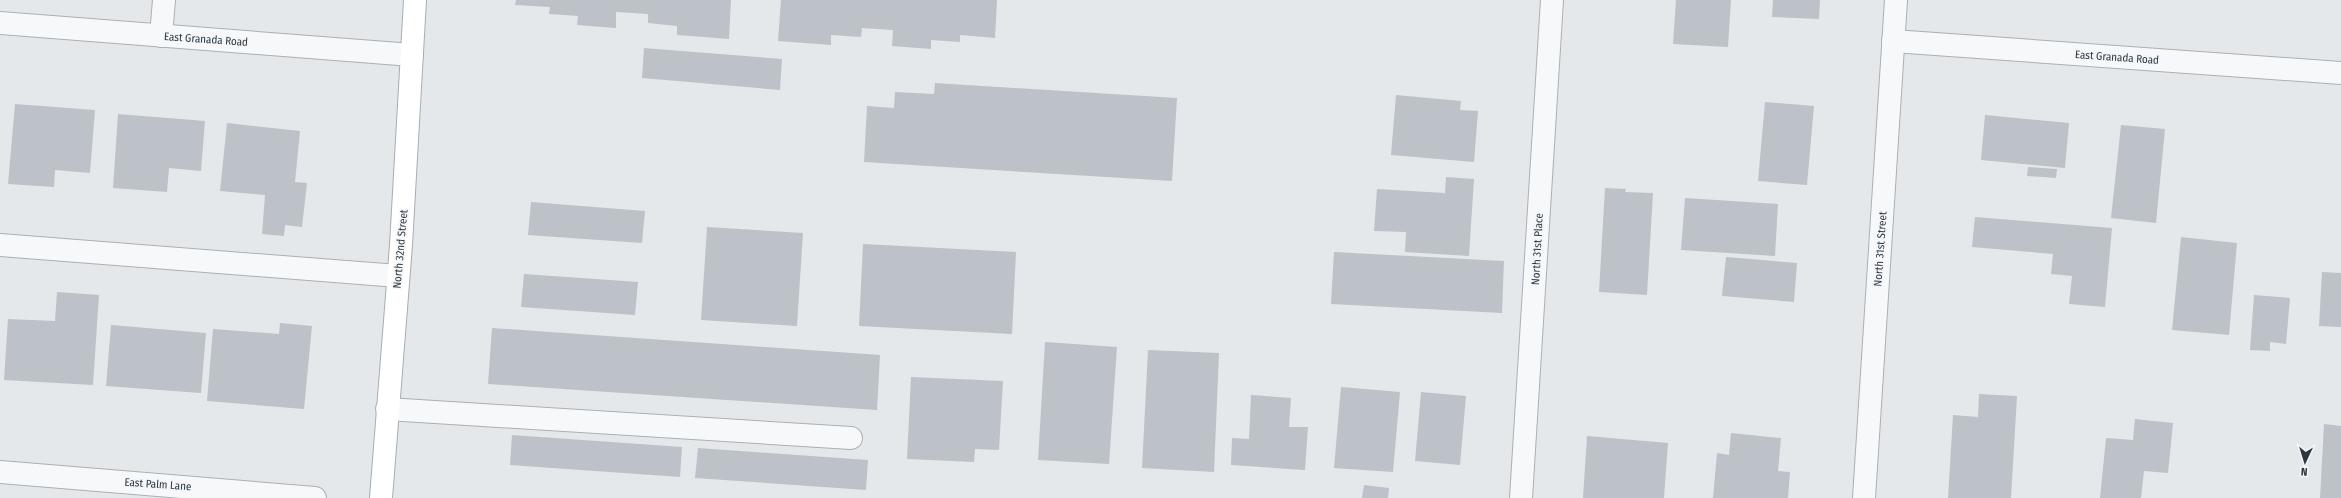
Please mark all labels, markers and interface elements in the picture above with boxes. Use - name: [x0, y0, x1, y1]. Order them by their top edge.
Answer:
- street label: East Granada Road: [163, 30, 248, 49]
- street label: East Granada Road: [2074, 48, 2159, 67]
- street label: North 32nd Street: [391, 209, 410, 289]
- street label: North 31st Street: [1871, 211, 1890, 287]
- street label: North 31st Place: [1529, 213, 1546, 285]
- north arrow: [2285, 442, 2325, 482]
- text: N: [2301, 465, 2308, 478]
- street label: East Palm Lane: [124, 476, 192, 493]

